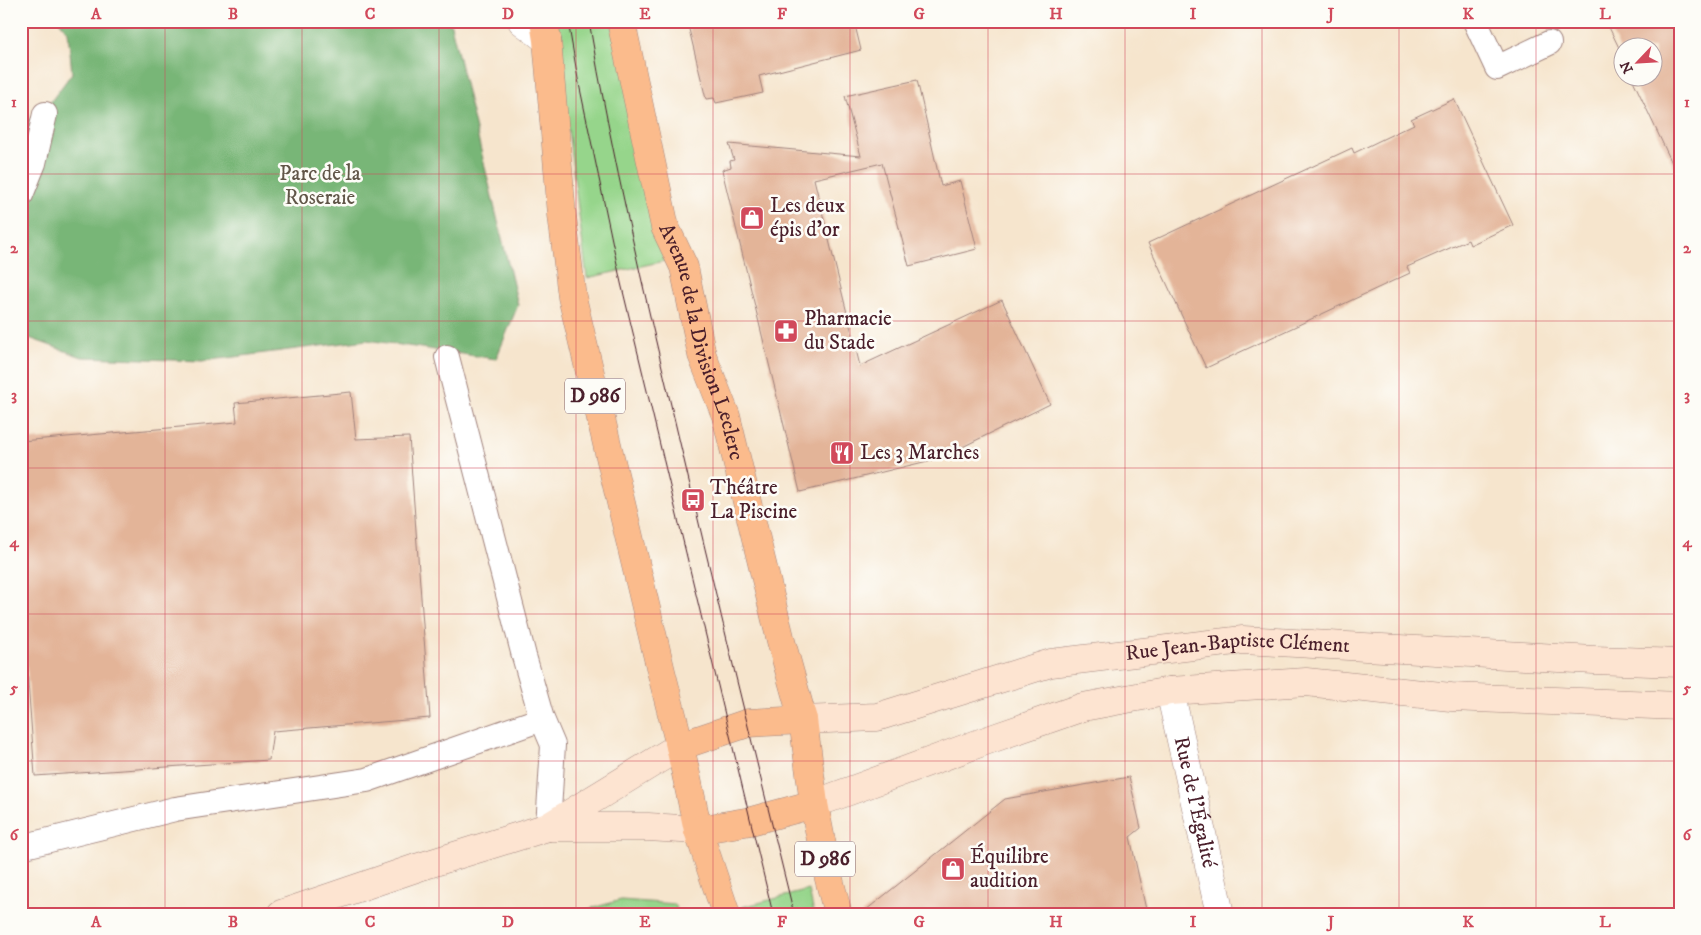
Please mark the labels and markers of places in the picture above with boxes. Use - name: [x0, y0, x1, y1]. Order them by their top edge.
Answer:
- place label: Les deux épis d’or: [770, 193, 845, 243]
- shop icon: Les deux épis d’or: [739, 205, 765, 231]
- place label: Pharmacie du Stade: [804, 306, 892, 356]
- pharmacy icon: Pharmacie du Stade: [773, 318, 799, 344]
- restaurant icon: Les 3 Marches: [829, 440, 855, 466]
- place label: Les 3 Marches: [860, 440, 979, 466]
- place label: Théâtre La Piscine: [710, 475, 798, 525]
- bus stop icon: Théâtre La Piscine: [680, 487, 706, 513]
- place label: Équilibre audition: [970, 843, 1049, 894]
- shop icon: Équilibre audition: [940, 856, 966, 882]

